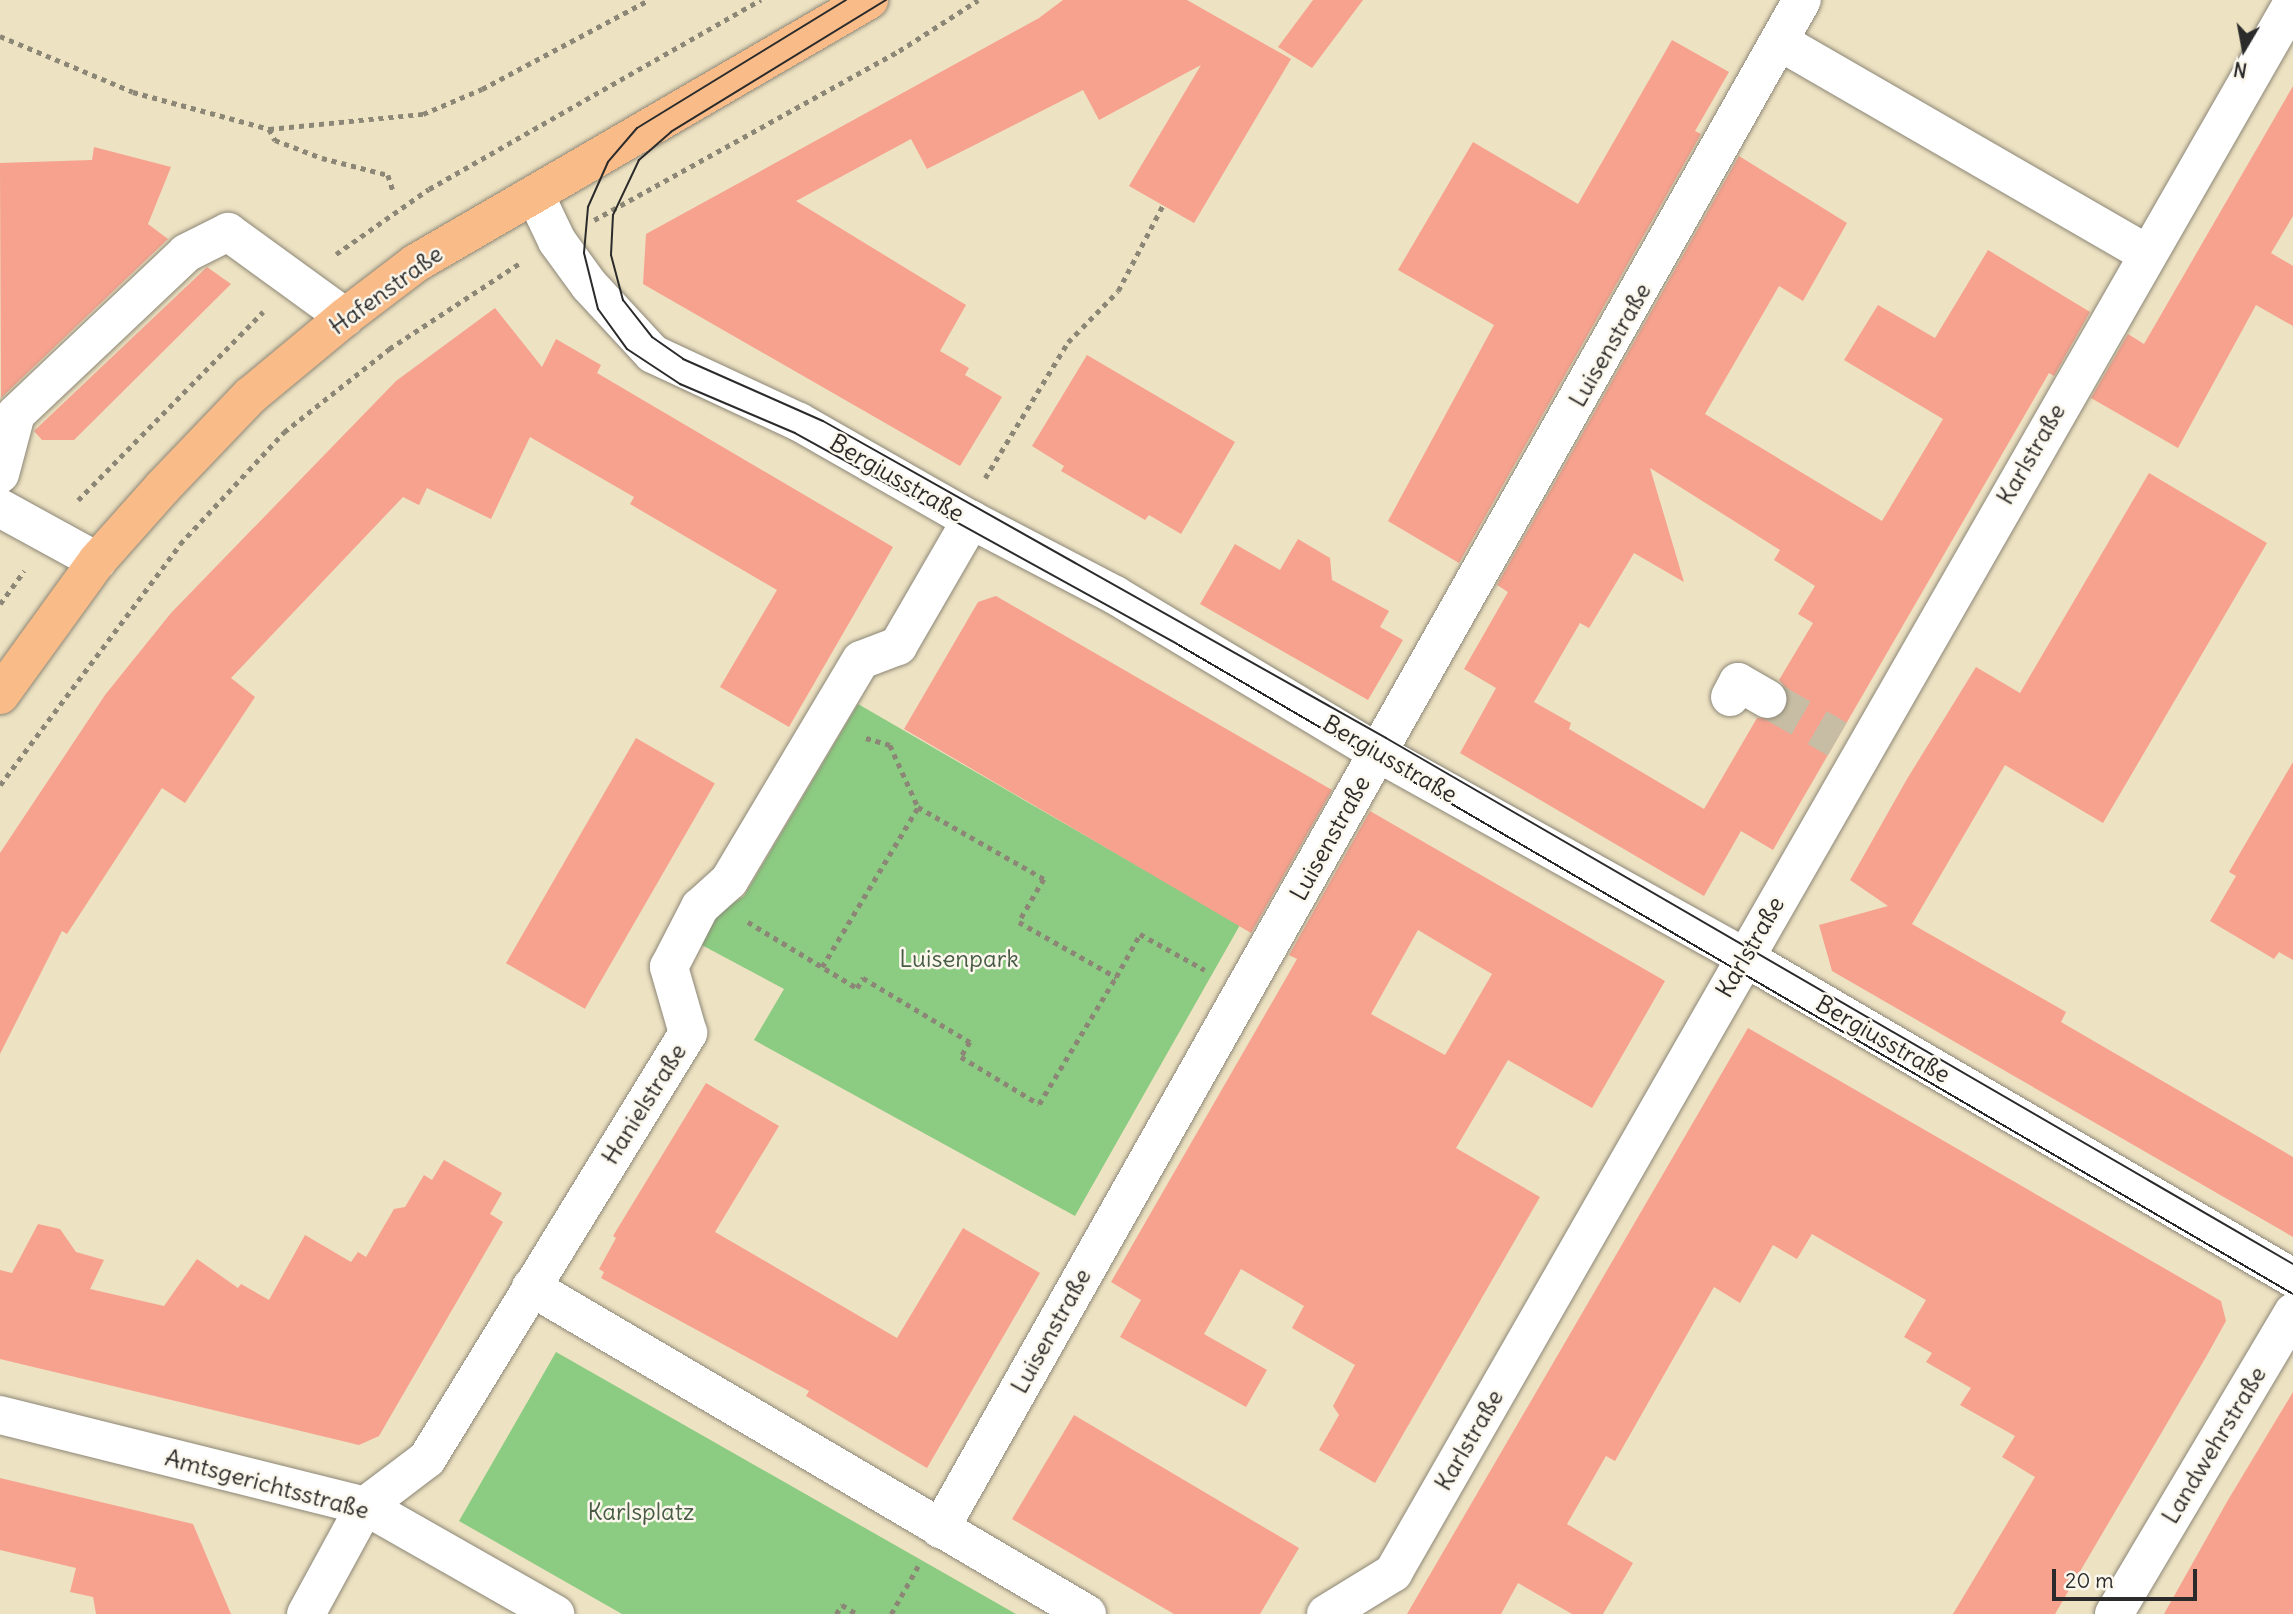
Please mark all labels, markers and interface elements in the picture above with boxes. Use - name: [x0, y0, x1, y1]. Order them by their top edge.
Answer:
- north arrow: [2209, 14, 2279, 84]
- text: N: [2232, 57, 2249, 83]
- street label: Hafenstraße: [324, 239, 448, 341]
- street label: Luisenstraße: [1563, 278, 1657, 412]
- street label: Karlstraße: [1991, 398, 2071, 510]
- street label: Bergiusstraße: [825, 428, 969, 528]
- street label: Bergiusstraße: [1318, 709, 1462, 809]
- street label: Luisenstraße: [1284, 771, 1376, 905]
- street label: Karlstraße: [1710, 891, 1790, 1003]
- park label: Luisenpark: [899, 945, 1019, 973]
- street label: Bergiusstraße: [1811, 989, 1955, 1089]
- street label: Hanielstraße: [596, 1038, 692, 1170]
- street label: Luisenstraße: [1005, 1264, 1097, 1398]
- street label: Landwehrstraße: [2156, 1361, 2272, 1529]
- street label: Karlstraße: [1429, 1384, 1509, 1496]
- street label: Amtsgerichtsstraße: [162, 1443, 372, 1525]
- park label: Karlsplatz: [588, 1498, 694, 1526]
- scale bar: [2055, 1554, 2200, 1598]
- text: 20 m: [2065, 1567, 2114, 1594]

